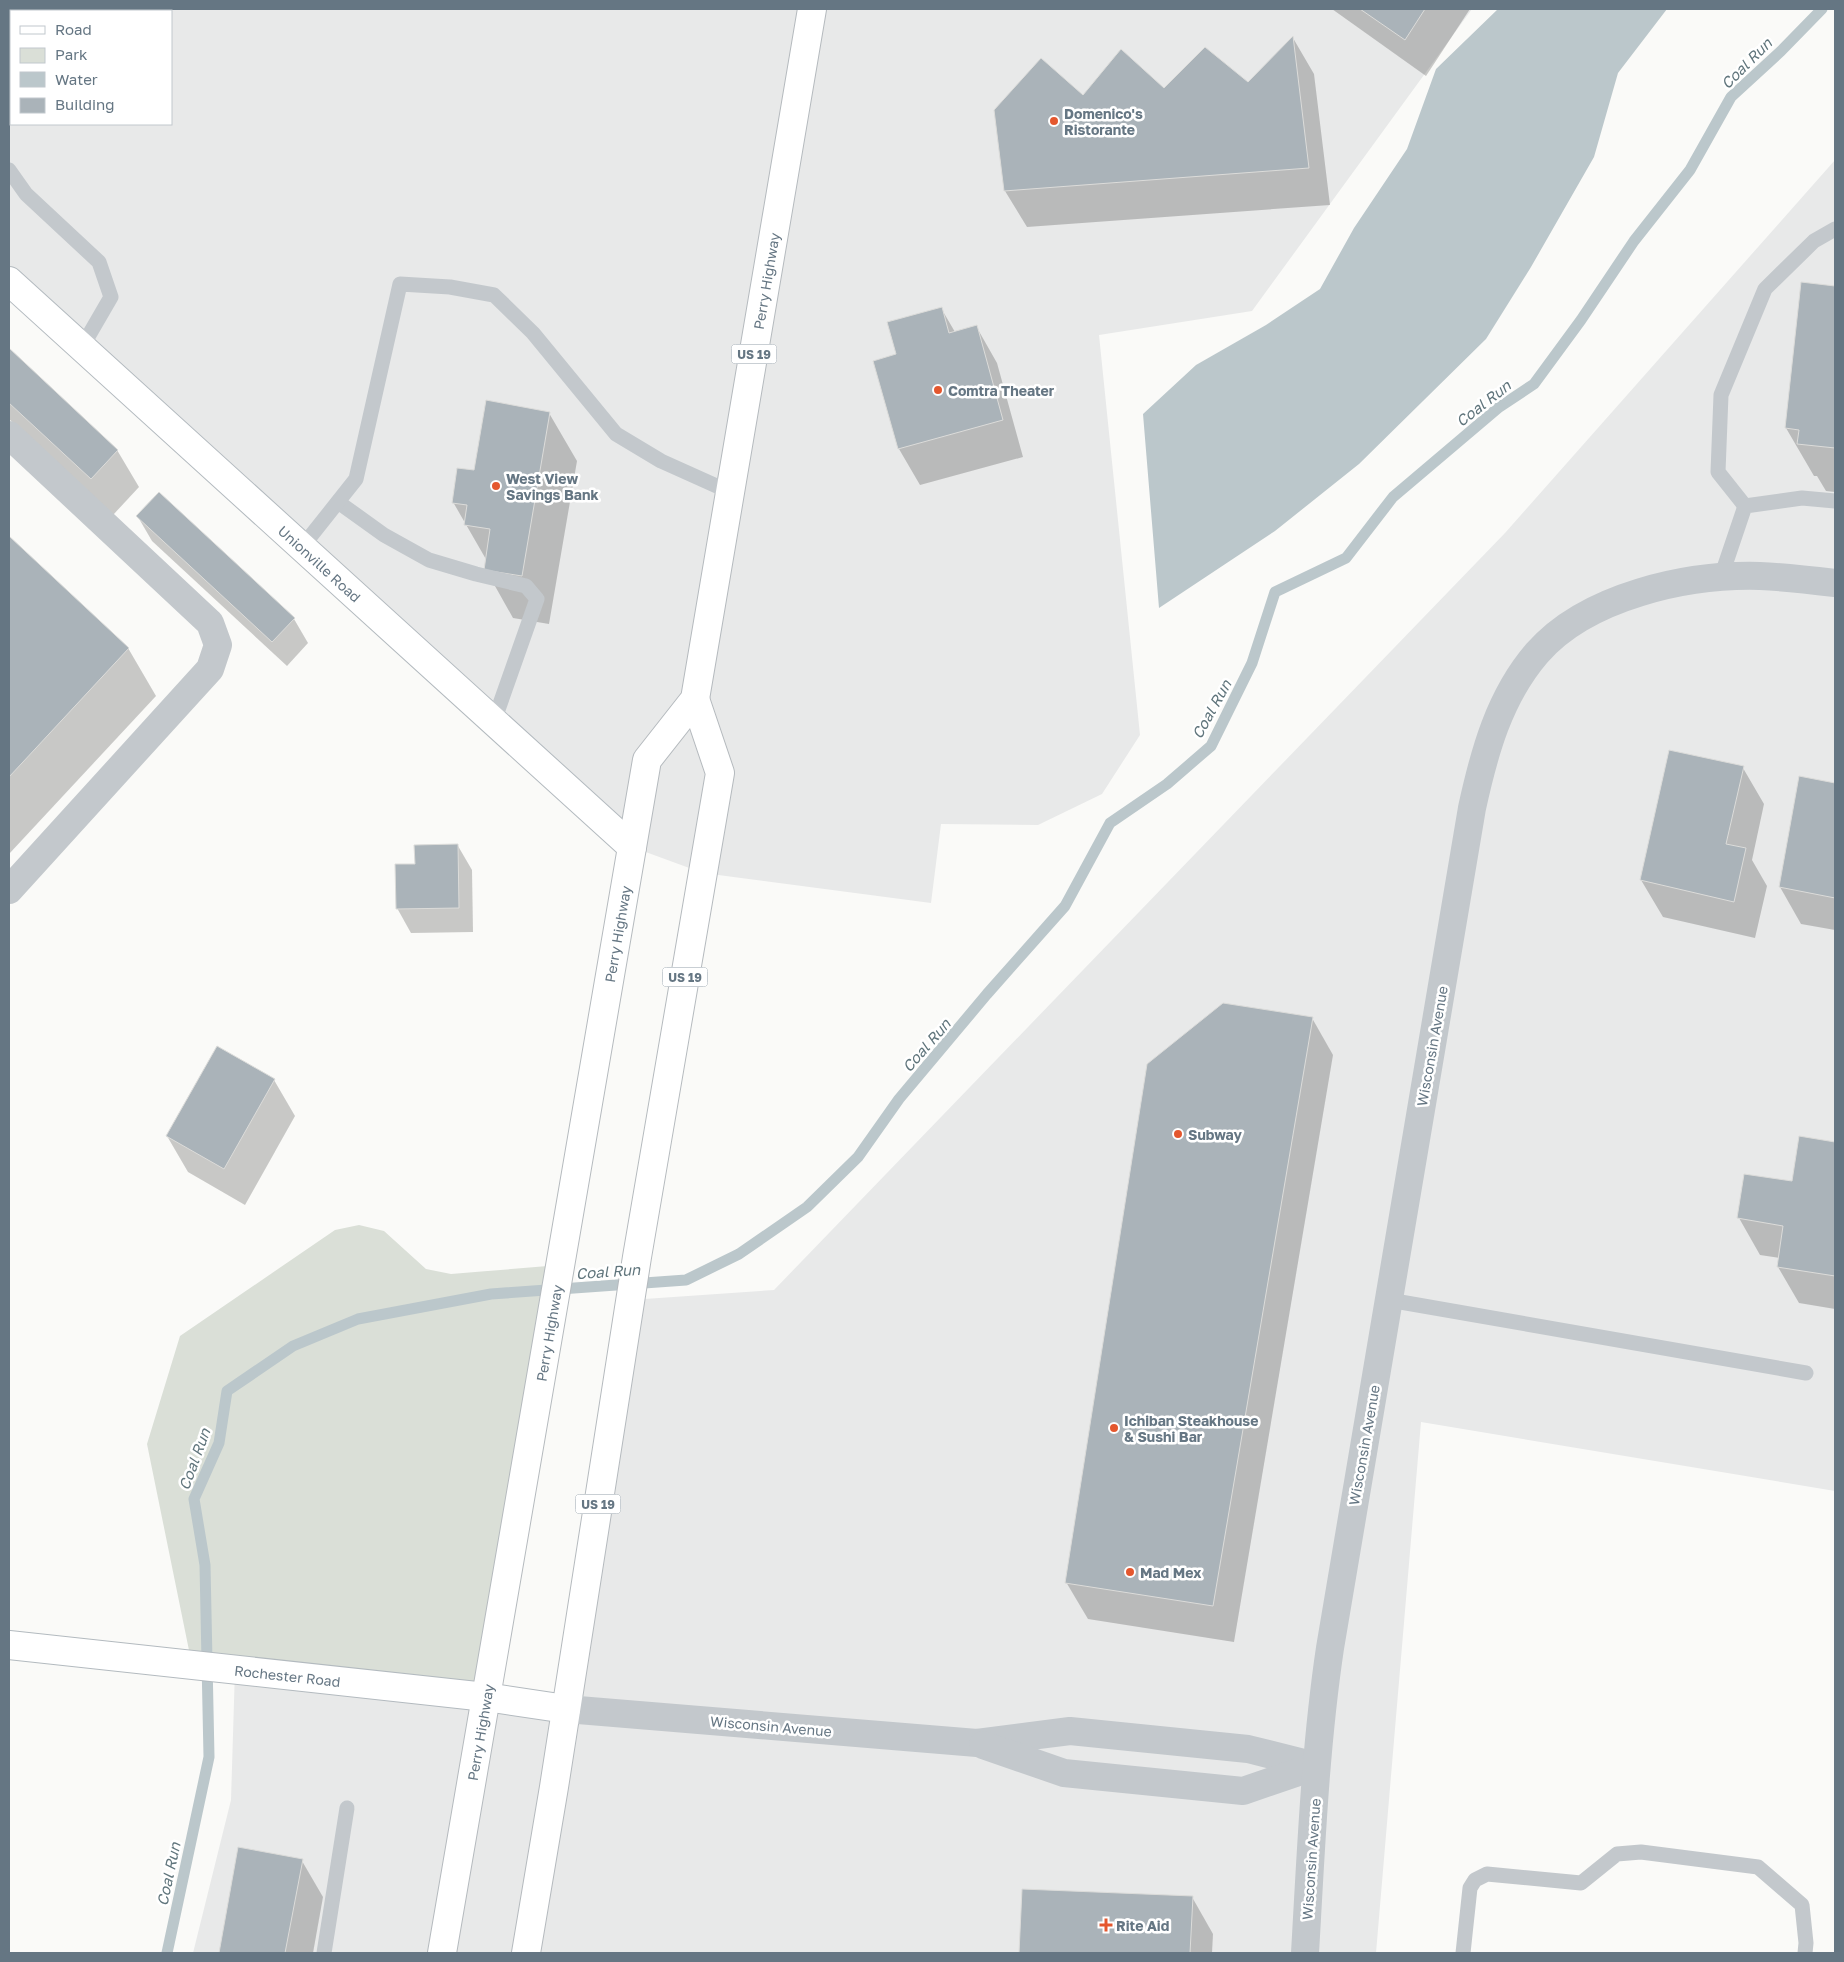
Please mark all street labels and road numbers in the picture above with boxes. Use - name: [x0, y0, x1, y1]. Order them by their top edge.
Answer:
- street label: Perry Highway: [749, 231, 782, 331]
- road number: US 19: [732, 344, 776, 364]
- street label: Unionville Road: [275, 522, 365, 605]
- street label: Perry Highway: [600, 884, 634, 984]
- road number: US 19: [662, 968, 708, 986]
- street label: Wisconsin Avenue: [1413, 984, 1451, 1108]
- street label: Perry Highway: [532, 1283, 565, 1383]
- street label: Wisconsin Avenue: [1345, 1383, 1383, 1507]
- road number: US 19: [576, 1495, 620, 1514]
- street label: Rochester Road: [233, 1661, 341, 1690]
- street label: Perry Highway: [463, 1682, 497, 1782]
- street label: Wisconsin Avenue: [710, 1712, 832, 1740]
- street label: Wisconsin Avenue: [1298, 1798, 1324, 1920]

